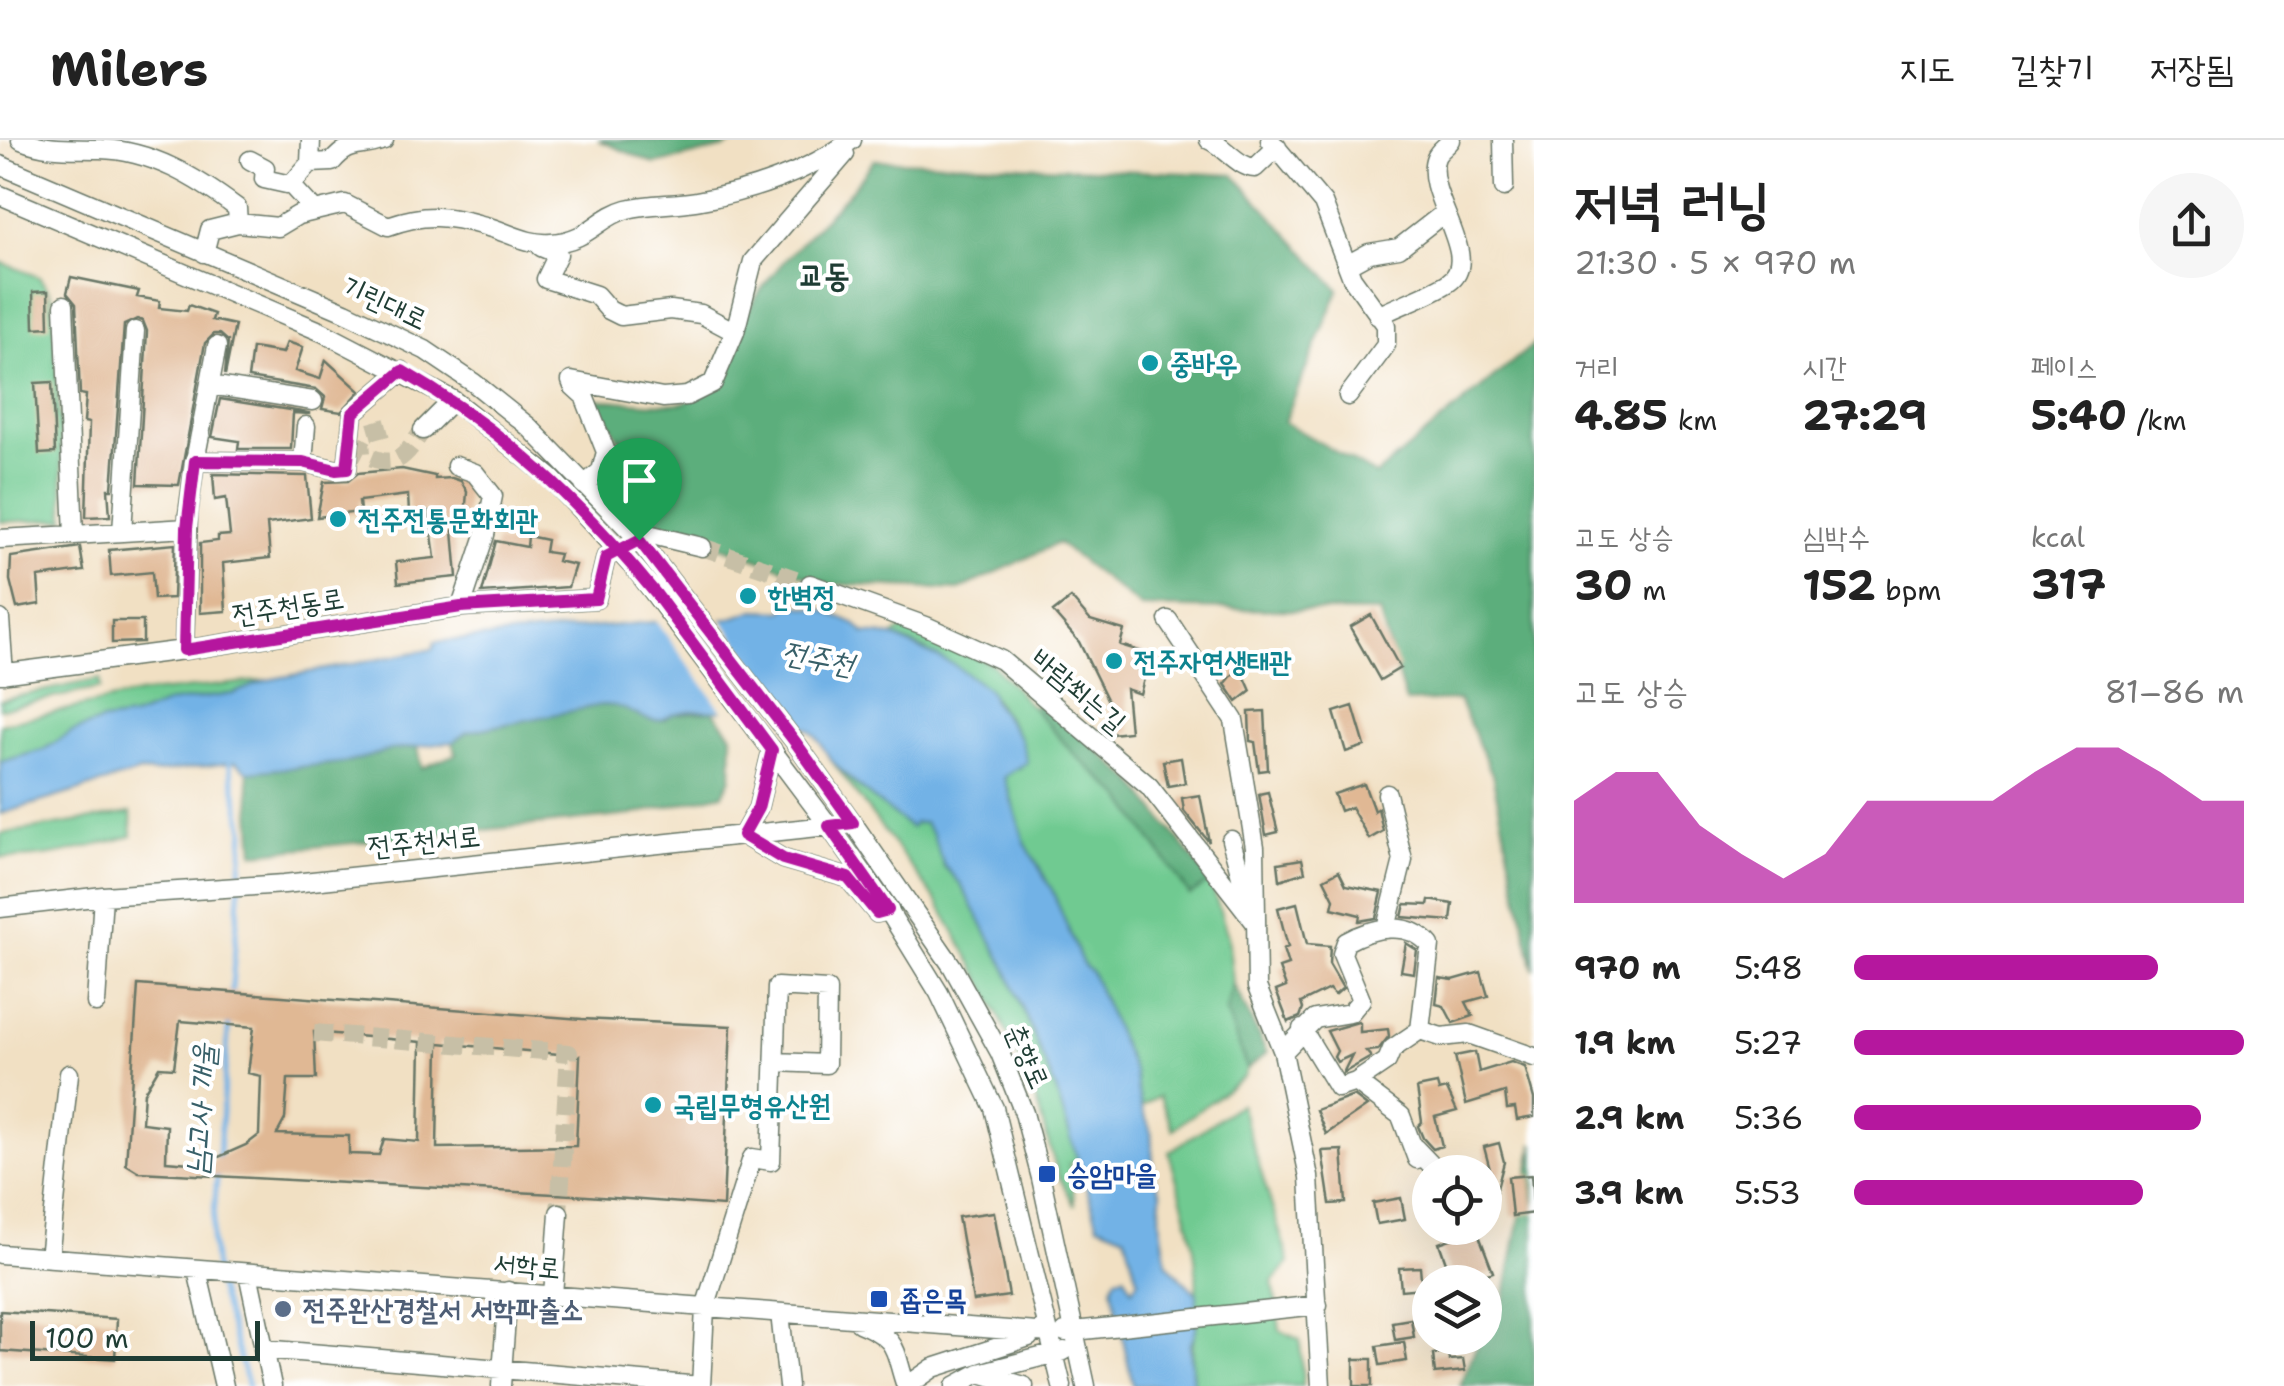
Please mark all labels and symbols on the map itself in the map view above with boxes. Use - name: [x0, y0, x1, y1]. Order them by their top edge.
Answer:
- district label: 교동: [798, 253, 850, 296]
- street label: 기린대로: [336, 266, 434, 338]
- place label: 중바우: [1170, 344, 1238, 382]
- marker: 중바우: [1139, 352, 1161, 374]
- pin: [597, 438, 682, 541]
- place label: 전주전통문화회관: [358, 500, 539, 538]
- marker: 전주전통문화회관: [327, 508, 349, 530]
- place label: 한벽정: [767, 577, 836, 615]
- street label: 전주천동로: [229, 578, 347, 634]
- marker: 한벽정: [737, 585, 759, 607]
- water label: 전주천: [779, 631, 860, 686]
- street label: 바람쐬는길: [1024, 639, 1134, 741]
- place label: 전주자연생태관: [1134, 642, 1292, 680]
- marker: 전주자연생태관: [1103, 650, 1125, 672]
- street label: 전주천서로: [366, 816, 482, 866]
- street label: 춘향로: [997, 1017, 1059, 1095]
- water label: 남고사 개울: [175, 1040, 225, 1176]
- place label: 국립무형유산원: [673, 1086, 831, 1124]
- marker: 국립무형유산원: [642, 1094, 664, 1116]
- place label: 승암마을: [1067, 1155, 1157, 1193]
- marker: 승암마을: [1036, 1163, 1058, 1185]
- street label: 서학로: [492, 1243, 562, 1287]
- place label: 좁은목: [899, 1280, 967, 1318]
- marker: 좁은목: [868, 1288, 890, 1310]
- place label: 전주완산경찰서 서학파출소: [303, 1290, 583, 1328]
- marker: 전주완산경찰서 서학파출소: [272, 1298, 294, 1320]
- scale bar: [30, 1316, 260, 1360]

